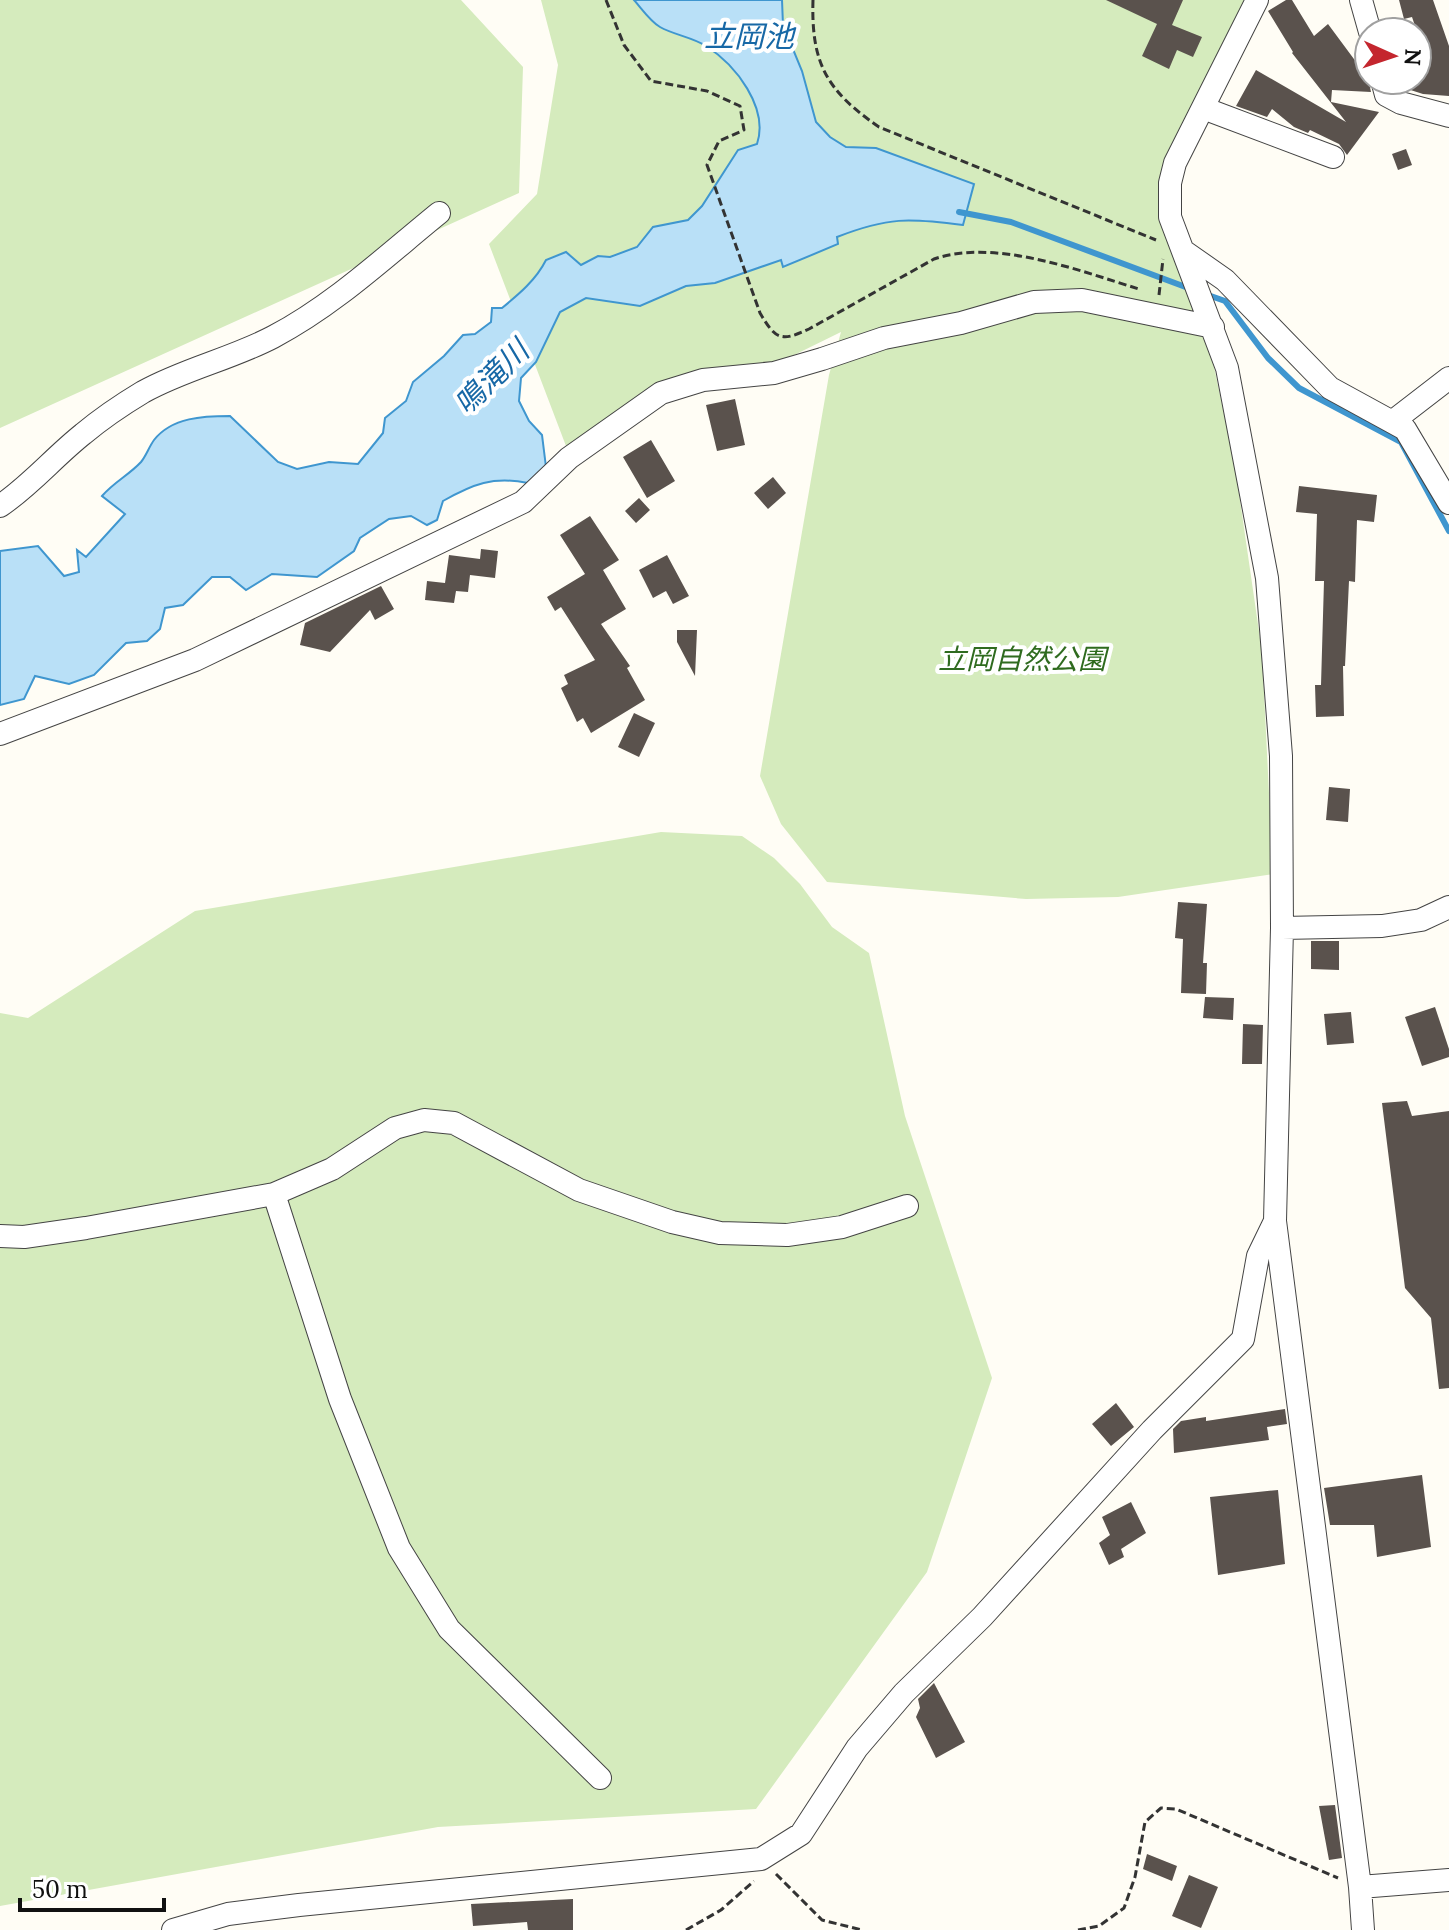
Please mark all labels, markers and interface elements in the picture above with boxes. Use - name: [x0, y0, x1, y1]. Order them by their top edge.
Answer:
- north arrow: [1353, 16, 1433, 96]
- water label: 立岡池: [704, 17, 797, 55]
- text: N: [1399, 48, 1427, 66]
- water label: 鳴滝川: [446, 330, 538, 422]
- park label: 立岡自然公園: [938, 641, 1110, 677]
- scale bar: [20, 1862, 164, 1912]
- text: 50 m: [32, 1874, 88, 1905]

